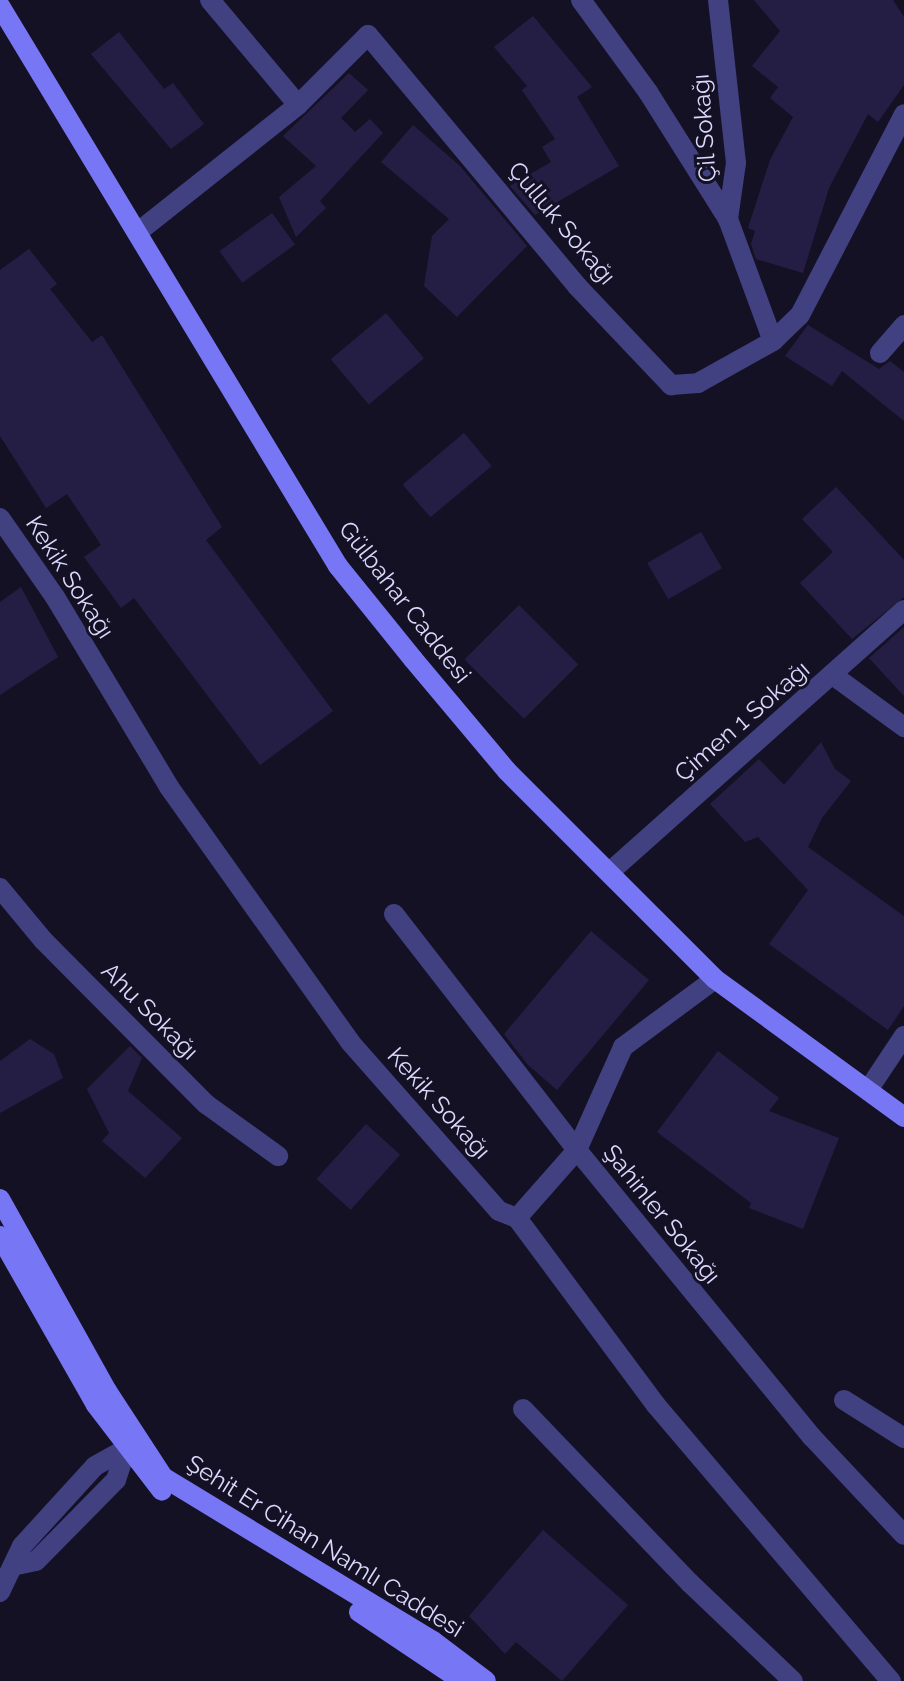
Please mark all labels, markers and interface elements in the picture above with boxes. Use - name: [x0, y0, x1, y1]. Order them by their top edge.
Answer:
- street label: Çil Sokağı: [686, 73, 722, 183]
- street label: Çulluk Sokağı: [502, 156, 622, 290]
- street label: Kekik Sokağı: [20, 510, 120, 644]
- street label: Gülbahar Caddesi: [333, 515, 477, 689]
- street label: Çimen 1 Sokağı: [669, 655, 815, 787]
- street label: Ahu Sokağı: [96, 957, 204, 1065]
- street label: Kekik Sokağı: [381, 1041, 497, 1165]
- street label: Şahinler Sokağı: [597, 1139, 727, 1289]
- street label: Şehit Er Cihan Namlı Caddesi: [181, 1449, 469, 1643]

